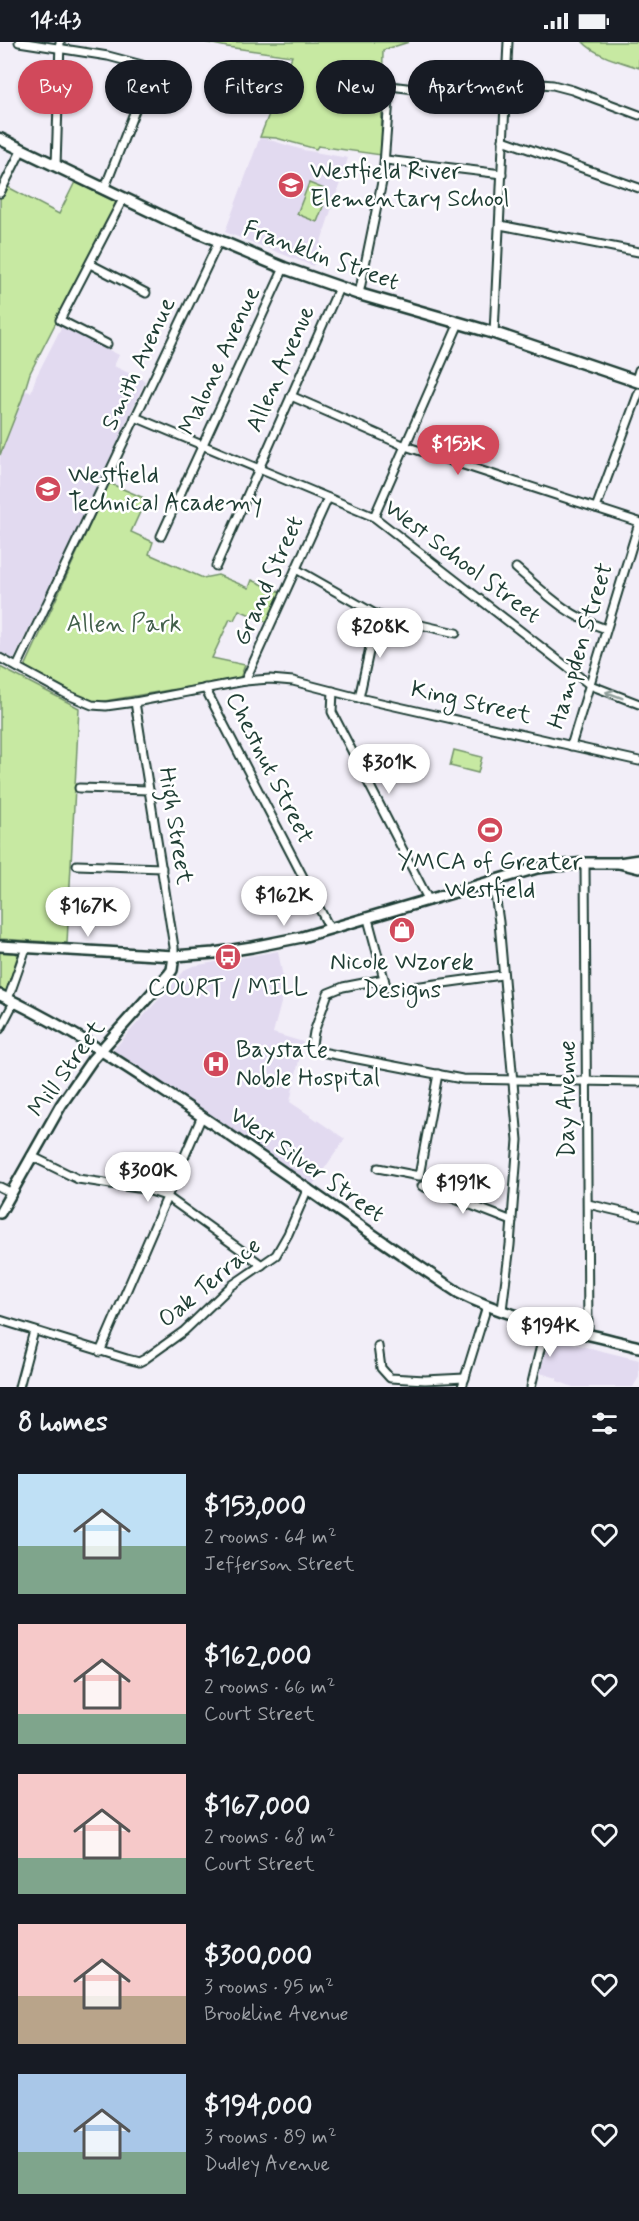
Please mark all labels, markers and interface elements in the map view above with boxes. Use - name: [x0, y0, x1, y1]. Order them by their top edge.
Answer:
- text: 14:43: [30, 7, 81, 35]
- chip: Buy: [18, 60, 93, 114]
- chip: Rent: [105, 60, 192, 114]
- chip: Filters: [204, 60, 304, 114]
- chip: New: [316, 60, 396, 114]
- chip: Apartment: [408, 60, 545, 114]
- place label: Westfield River Elementary School: [310, 156, 509, 215]
- school or university icon: Westfield River Elementary School: [276, 170, 306, 200]
- street label: Franklin Street: [239, 213, 403, 299]
- street label: Malone Avenue: [172, 281, 268, 440]
- street label: Smith Avenue: [95, 292, 183, 436]
- street label: Allen Avenue: [239, 301, 323, 437]
- pin: $153K: [416, 425, 500, 476]
- text: $153K: [431, 431, 485, 458]
- place label: Westfield Technical Academy: [68, 460, 262, 519]
- school or university icon: Westfield Technical Academy: [33, 474, 63, 504]
- street label: West School Street: [377, 493, 547, 631]
- street label: Grand Street: [227, 511, 311, 651]
- street label: Hampden Street: [541, 559, 621, 733]
- pin: $208K: [338, 608, 422, 659]
- park label: Allen Park: [67, 609, 182, 640]
- text: $208K: [351, 614, 409, 641]
- street label: King Street: [407, 674, 534, 734]
- street label: Chestnut Street: [217, 687, 321, 849]
- one-way arrow: [605, 689, 624, 700]
- pin: $301K: [347, 744, 431, 795]
- text: $301K: [362, 750, 416, 777]
- street label: High Street: [147, 765, 200, 887]
- sports icon: YMCA of Greater Westfield: [475, 815, 505, 845]
- place label: YMCA of Greater Westfield: [397, 847, 583, 906]
- pin: $162K: [242, 876, 326, 927]
- text: $162K: [255, 882, 313, 909]
- pin: $167K: [46, 887, 130, 938]
- text: $167K: [59, 893, 117, 920]
- shop icon: Nicole Wzorek Designs: [387, 915, 417, 945]
- bus stop icon: COURT / MILL: [213, 942, 243, 972]
- place label: Nicole Wzorek Designs: [330, 947, 474, 1008]
- place label: COURT / MILL: [148, 973, 308, 1004]
- street label: Mill Street: [21, 1014, 113, 1124]
- place label: Baystate Noble Hospital: [236, 1035, 380, 1094]
- street label: Day Avenue: [552, 1040, 583, 1158]
- hospital icon: Baystate Noble Hospital: [201, 1049, 231, 1079]
- street label: West Silver Street: [223, 1100, 391, 1230]
- pin: $300K: [106, 1152, 190, 1203]
- text: $300K: [119, 1158, 177, 1185]
- pin: $191K: [421, 1164, 505, 1215]
- text: $191K: [436, 1170, 490, 1197]
- street label: Oak Terrace: [152, 1231, 268, 1335]
- pin: $194K: [508, 1307, 592, 1358]
- text: $194K: [521, 1313, 579, 1340]
- text: 8 homes: [18, 1406, 108, 1440]
- icon: filters: [588, 1407, 621, 1440]
- text: $153,000: [204, 1490, 306, 1524]
- icon: home: [66, 1498, 138, 1570]
- icon: heart: [588, 1518, 621, 1551]
- text: 2 rooms · 64 m²: [204, 1524, 337, 1551]
- text: Jefferson Street: [204, 1551, 354, 1578]
- text: $162,000: [204, 1640, 311, 1674]
- icon: home: [66, 1648, 138, 1720]
- icon: heart: [588, 1668, 621, 1701]
- text: 2 rooms · 66 m²: [204, 1674, 335, 1701]
- text: Court Street: [204, 1701, 315, 1728]
- text: $167,000: [204, 1790, 310, 1824]
- icon: home: [66, 1798, 138, 1870]
- icon: heart: [588, 1818, 621, 1851]
- text: 2 rooms · 68 m²: [204, 1824, 335, 1851]
- text: Court Street: [204, 1851, 315, 1878]
- text: $300,000: [204, 1940, 312, 1974]
- icon: home: [66, 1948, 138, 2020]
- icon: heart: [588, 1968, 621, 2001]
- text: 3 rooms · 95 m²: [204, 1974, 334, 2001]
- text: Brookline Avenue: [204, 2001, 348, 2028]
- text: $194,000: [204, 2090, 312, 2124]
- icon: home: [66, 2098, 138, 2170]
- icon: heart: [588, 2118, 621, 2151]
- text: 3 rooms · 89 m²: [204, 2124, 337, 2151]
- text: Dudley Avenue: [204, 2151, 330, 2178]

